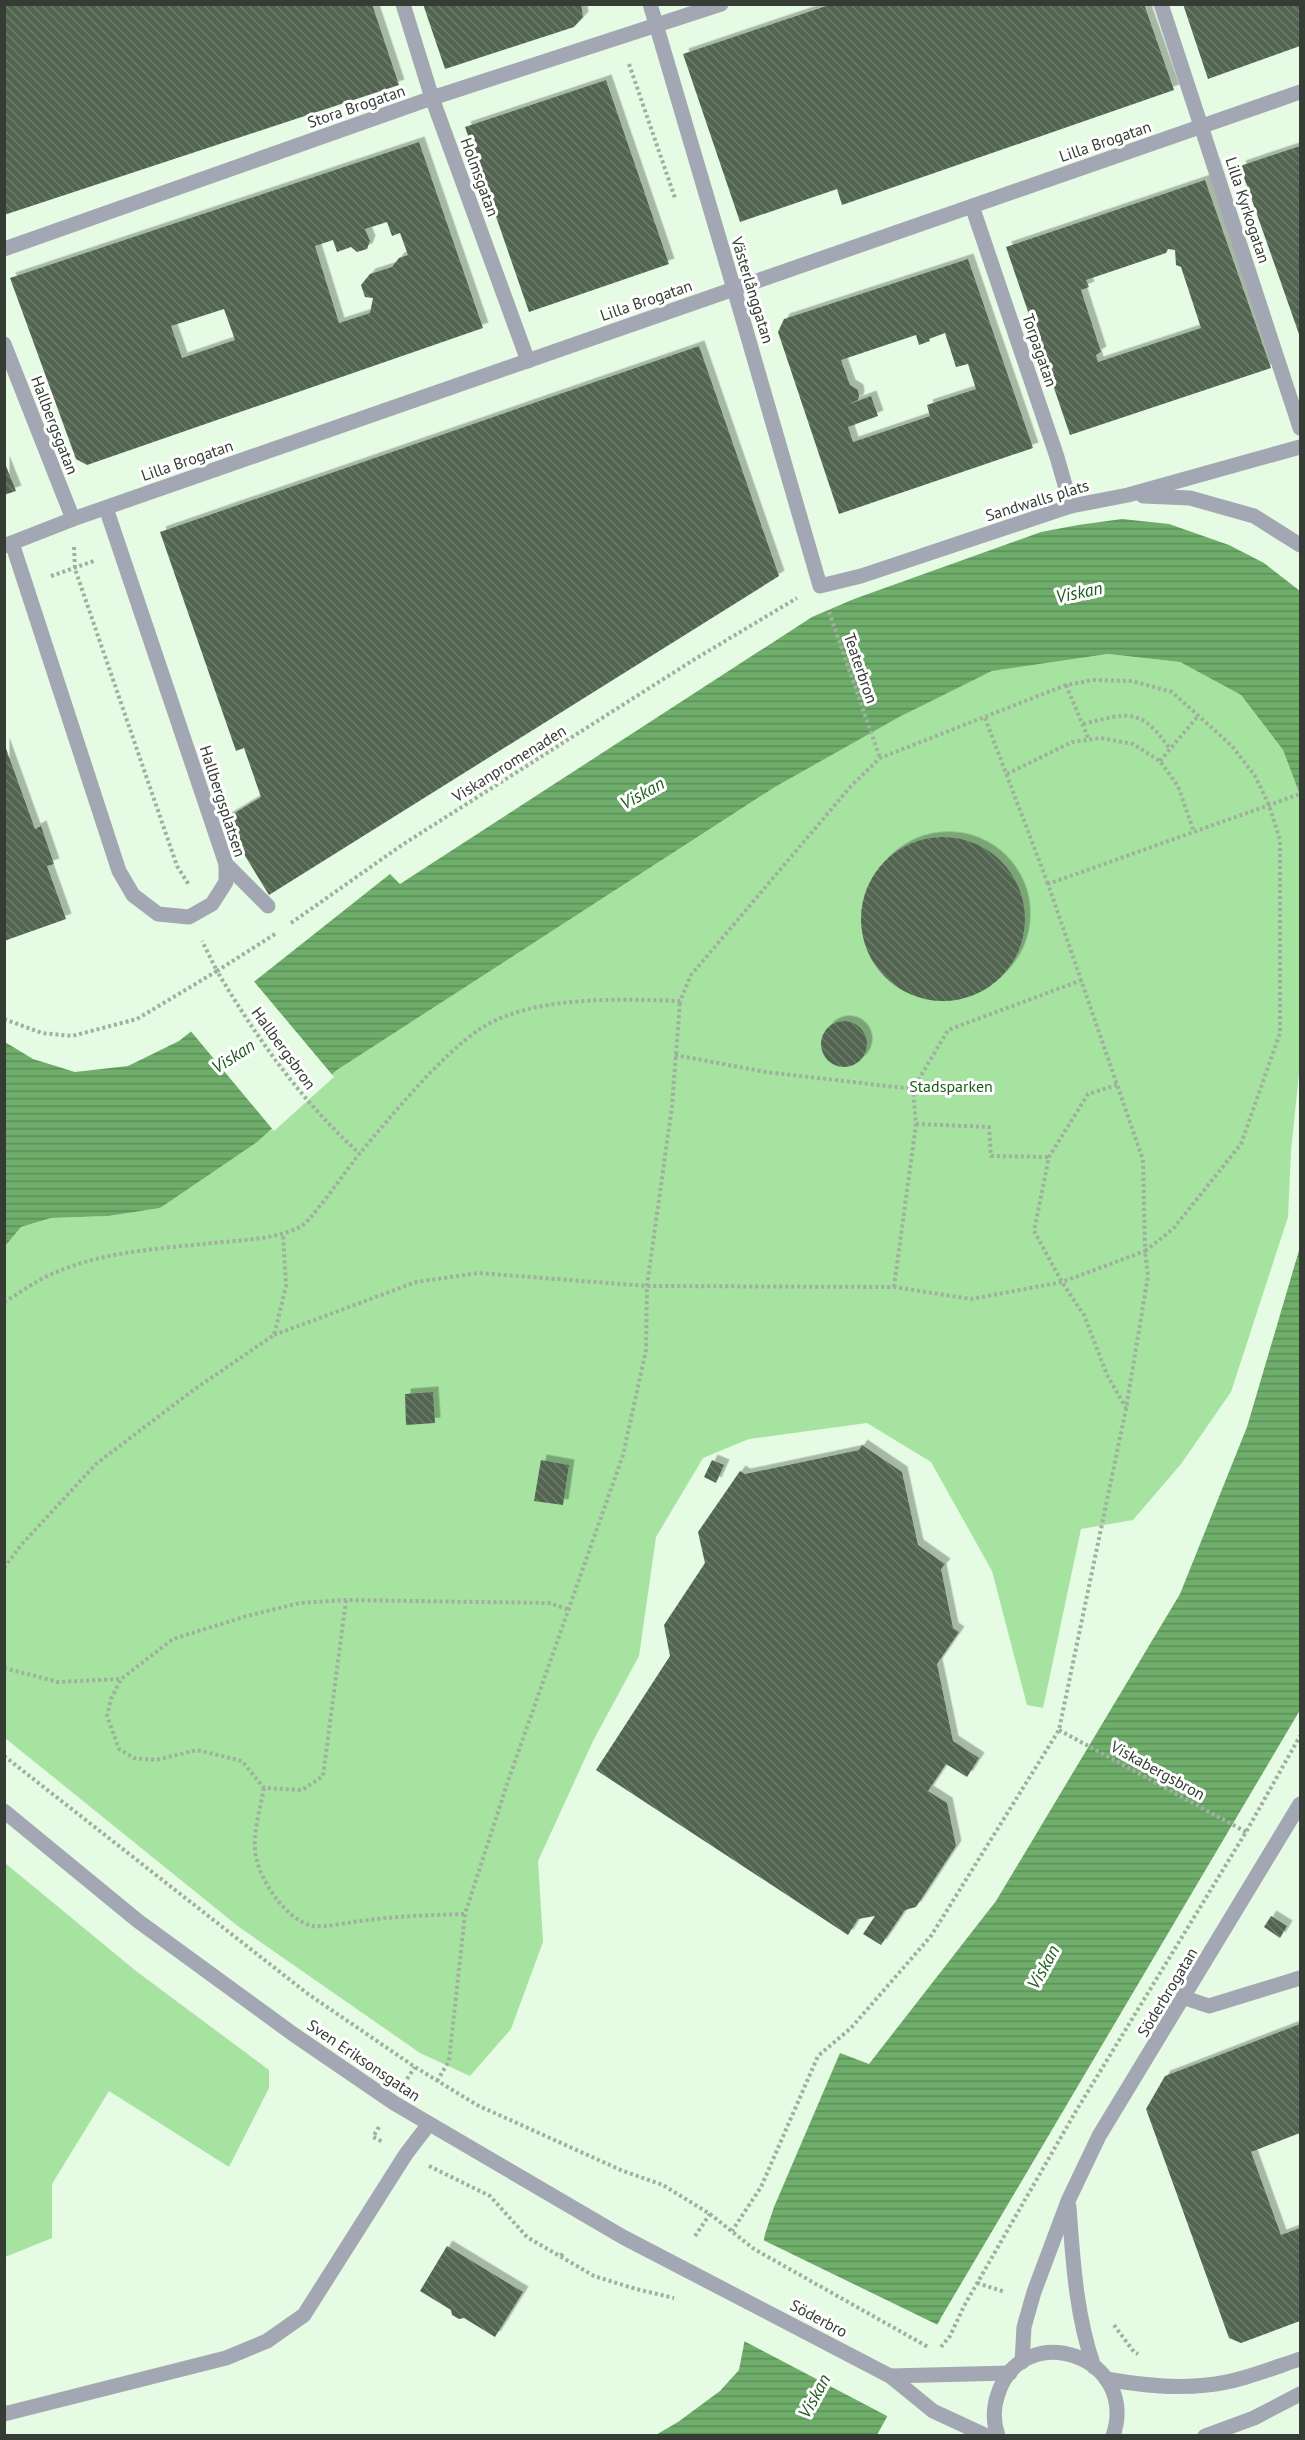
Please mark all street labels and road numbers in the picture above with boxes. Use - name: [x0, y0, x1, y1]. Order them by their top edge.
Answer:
- street label: Stora Brogatan: [305, 80, 407, 132]
- street label: Lilla Brogatan: [1056, 116, 1154, 166]
- street label: Holmsgatan: [457, 135, 503, 219]
- street label: Lilla Kyrkogatan: [1221, 154, 1275, 266]
- street label: Västerlånggatan: [727, 233, 779, 346]
- street label: Lilla Brogatan: [597, 275, 695, 325]
- street label: Torpagatan: [1018, 311, 1062, 389]
- street label: Hallbergsgatan: [27, 373, 83, 477]
- street label: Lilla Brogatan: [138, 435, 236, 485]
- street label: Sandwalls plats: [983, 475, 1091, 525]
- street label: Teaterbron: [840, 630, 882, 706]
- street label: Viskanpromenaden: [448, 720, 570, 807]
- street label: Hallbergsplatsen: [196, 743, 250, 859]
- street label: Hallbergsbron: [247, 1003, 321, 1093]
- street label: Viskabergsbron: [1107, 1735, 1209, 1804]
- street label: Söderbrogatan: [1133, 1944, 1201, 2040]
- street label: Sven Eriksonsgatan: [303, 2015, 425, 2105]
- street label: Söderbro: [787, 2295, 851, 2341]

